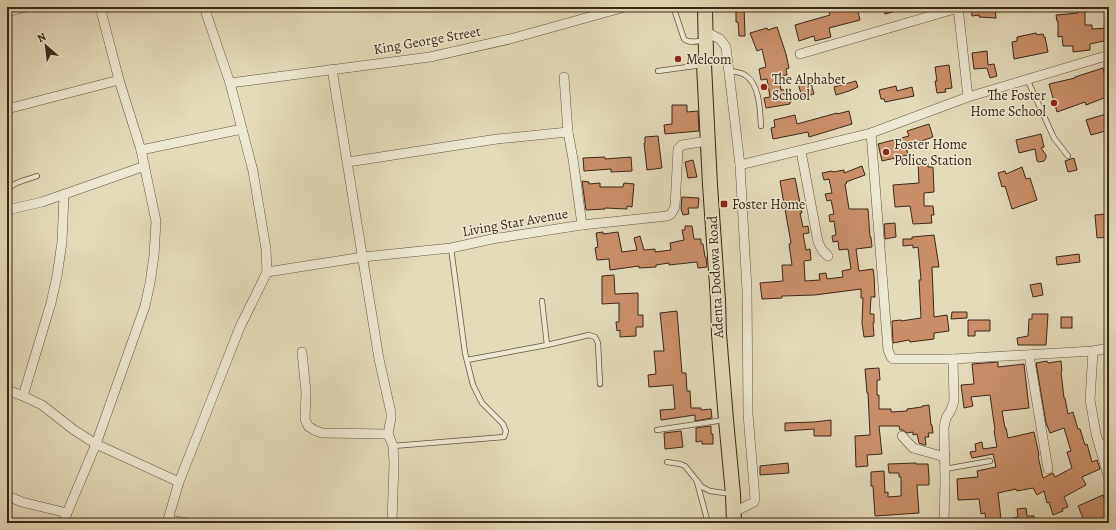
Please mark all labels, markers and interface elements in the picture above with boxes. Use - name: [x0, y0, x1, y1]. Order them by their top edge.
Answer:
- street label: King George Street: [372, 22, 482, 59]
- north arrow: [26, 26, 66, 66]
- text: N: [34, 29, 49, 46]
- place label: Melcom: [686, 50, 732, 69]
- marker: Melcom: [673, 54, 683, 64]
- place label: The Alphabet School: [772, 70, 846, 105]
- marker: The Alphabet School: [759, 82, 769, 92]
- place label: The Foster Home School: [970, 86, 1047, 121]
- marker: The Foster Home School: [1049, 98, 1059, 108]
- place label: Foster Home Police Station: [894, 135, 972, 170]
- marker: Foster Home Police Station: [881, 147, 891, 157]
- place label: Foster Home: [732, 195, 805, 214]
- marker: Foster Home: [719, 199, 729, 209]
- street label: Living Star Avenue: [461, 204, 569, 241]
- street label: Adenta Dodowa Road: [703, 215, 728, 340]

